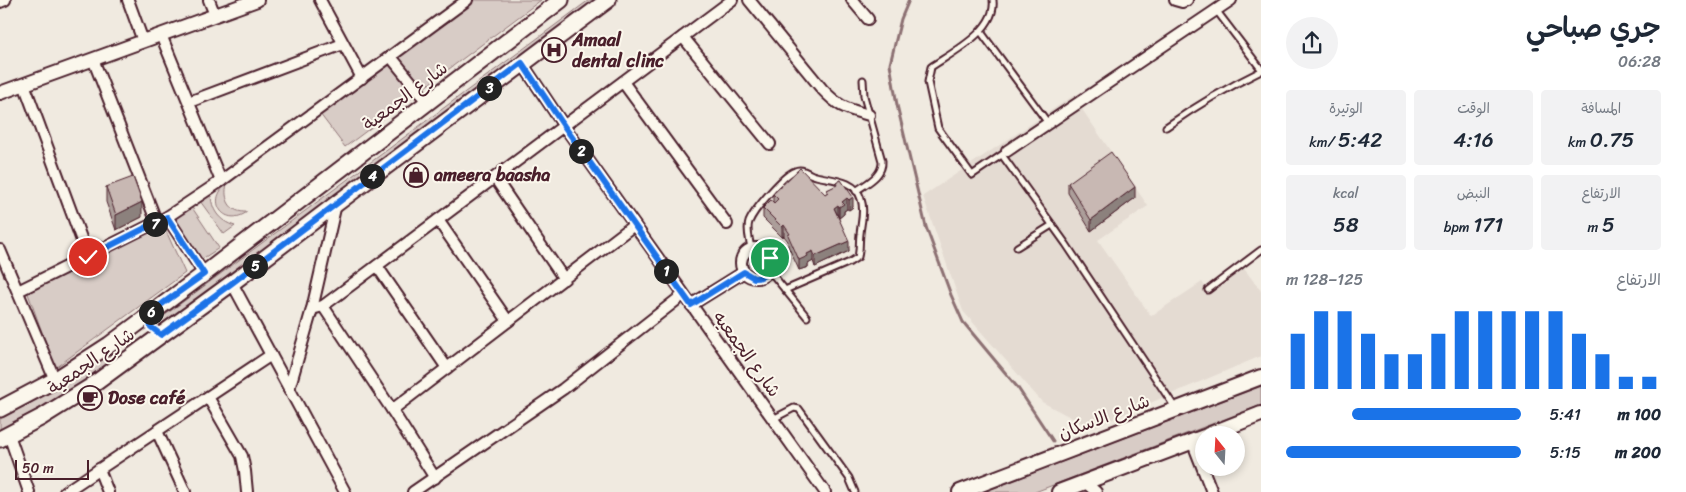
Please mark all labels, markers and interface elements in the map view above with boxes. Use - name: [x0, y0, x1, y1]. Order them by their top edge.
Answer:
- text: جري صباحي: [1526, 3, 1661, 52]
- button: share: [1286, 17, 1338, 69]
- place label: Amaal dental clinc: [571, 24, 664, 77]
- hospital icon: Amaal dental clinc: [541, 37, 567, 63]
- text: 06:28: [1618, 47, 1661, 76]
- street label: شارع الجمعية: [355, 53, 455, 139]
- pin: 3: [476, 76, 502, 100]
- text: 3: [486, 76, 493, 101]
- text: الوتيرة: [1329, 96, 1363, 121]
- text: الوقت: [1457, 96, 1490, 121]
- text: المسافة: [1581, 96, 1621, 121]
- text: 5:42: [1338, 121, 1382, 159]
- text: 4:16: [1453, 121, 1494, 159]
- text: 0.75: [1590, 121, 1634, 159]
- text: /km: [1309, 130, 1338, 155]
- text: km: [1568, 130, 1590, 155]
- pin: 2: [568, 138, 594, 164]
- text: 2: [577, 139, 586, 164]
- place label: ameera baasha: [433, 159, 550, 191]
- shop icon: ameera baasha: [403, 162, 429, 188]
- pin: 4: [360, 164, 384, 188]
- text: 4: [368, 164, 377, 189]
- text: kcal: [1333, 181, 1359, 206]
- text: النبض: [1457, 181, 1490, 206]
- text: الارتفاع: [1582, 181, 1621, 206]
- text: 58: [1333, 206, 1359, 244]
- text: 171: [1473, 206, 1503, 244]
- text: 5: [1602, 206, 1615, 244]
- pin: 7: [142, 212, 168, 236]
- text: 7: [152, 212, 160, 237]
- text: bpm: [1444, 215, 1473, 240]
- text: m: [1588, 215, 1602, 240]
- pin: [67, 236, 109, 278]
- pin: [749, 237, 791, 279]
- icon: check: [74, 243, 102, 271]
- icon: arrive: [756, 244, 784, 272]
- pin: 5: [242, 254, 268, 278]
- text: 5: [251, 254, 260, 279]
- pin: 1: [654, 258, 678, 284]
- text: 1: [663, 259, 670, 284]
- text: 125–128 m: [1286, 265, 1363, 294]
- text: الارتفاع: [1616, 265, 1661, 294]
- pin: 6: [138, 300, 164, 324]
- text: 6: [148, 300, 155, 325]
- street label: شارع الجمعيه: [704, 304, 790, 404]
- street label: شارع الجمعية: [40, 319, 142, 403]
- place label: Dose café: [108, 382, 186, 414]
- cafe icon: Dose café: [77, 385, 103, 411]
- street label: شارع الاسكان: [1053, 385, 1155, 449]
- text: 5:41: [1550, 400, 1581, 429]
- text: 100 m: [1617, 400, 1661, 429]
- north arrow: [1195, 426, 1245, 476]
- map controls: [1195, 426, 1245, 476]
- text: 5:15: [1550, 438, 1581, 467]
- text: 200 m: [1615, 438, 1661, 467]
- text: 50 m: [22, 456, 54, 481]
- scale bar: [15, 457, 89, 480]

